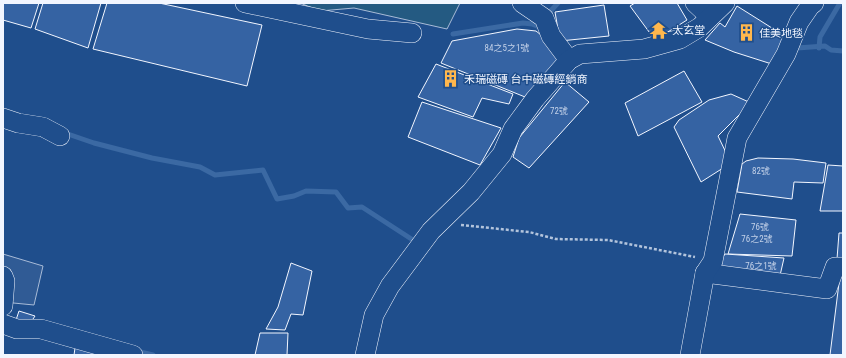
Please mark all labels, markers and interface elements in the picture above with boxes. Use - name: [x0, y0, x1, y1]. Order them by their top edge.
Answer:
- temple icon: 太玄堂: [649, 20, 669, 40]
- building icon: 佳美地毯: [736, 23, 756, 43]
- place label: 太玄堂: [672, 24, 705, 37]
- place label: 佳美地毯: [759, 27, 803, 40]
- house number: 84之5之1號: [485, 43, 529, 53]
- building icon: 禾瑞磁磚 台中磁磚經銷商: [441, 69, 461, 89]
- place label: 禾瑞磁磚 台中磁磚經銷商: [464, 73, 588, 86]
- house number: 72號: [550, 106, 568, 116]
- house number: 82號: [752, 166, 770, 176]
- house number: 76號: [751, 222, 769, 232]
- house number: 76之2號: [741, 234, 773, 244]
- house number: 76之1號: [745, 261, 777, 271]

